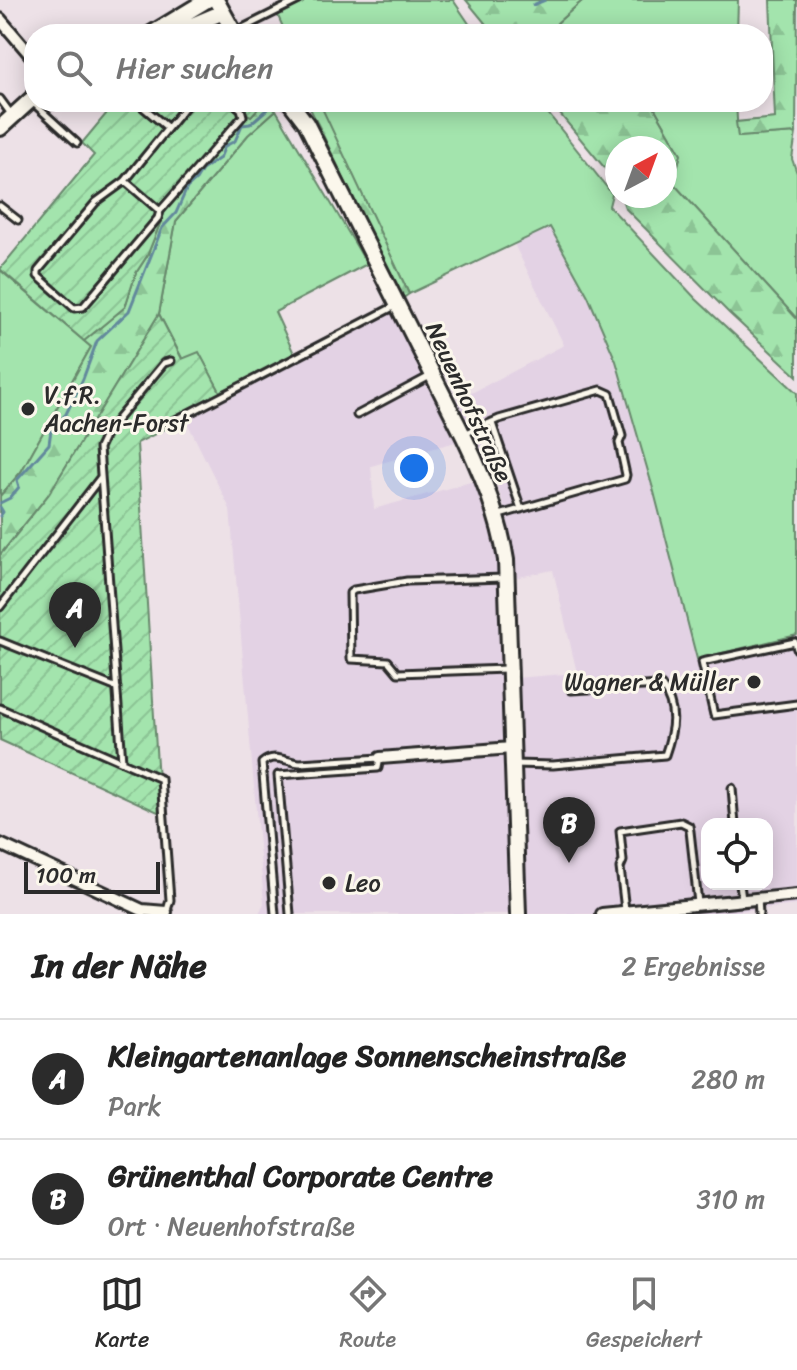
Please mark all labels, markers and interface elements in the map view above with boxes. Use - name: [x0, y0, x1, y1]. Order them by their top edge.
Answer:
- search box: [24, 24, 773, 112]
- text: Hier suchen: [116, 41, 273, 95]
- icon: search: [52, 46, 96, 90]
- north arrow: [605, 136, 677, 208]
- street label: Neuenhofstraße: [413, 315, 525, 490]
- place label: V.f.R. Aachen-Forst: [43, 374, 190, 444]
- marker: V.f.R. Aachen-Forst: [19, 400, 37, 418]
- your location: [394, 448, 434, 488]
- pin: A: [49, 582, 101, 648]
- place label: Wagner & Müller: [564, 661, 739, 703]
- marker: Wagner & Müller: [745, 673, 763, 691]
- pin: B: [543, 797, 595, 863]
- map controls: [701, 818, 773, 890]
- button: locate: [701, 818, 773, 890]
- text: 100 m: [36, 856, 96, 895]
- scale bar: [24, 858, 160, 894]
- place label: Leo: [345, 862, 381, 904]
- marker: Leo: [320, 874, 338, 892]
- text: In der Nähe: [32, 936, 207, 996]
- text: 2 Ergebnisse: [621, 943, 765, 989]
- text: Kleingartenanlage Sonnenscheinstraße: [108, 1029, 626, 1083]
- text: A: [49, 1056, 67, 1102]
- text: 280 m: [691, 1056, 765, 1102]
- text: Park: [108, 1083, 161, 1129]
- text: Grünenthal Corporate Centre: [108, 1149, 493, 1203]
- text: B: [50, 1176, 66, 1222]
- text: 310 m: [696, 1176, 765, 1222]
- text: Ort · Neuenhofstraße: [108, 1203, 355, 1249]
- tab: Karte: [95, 1272, 149, 1359]
- tab: Route: [339, 1272, 396, 1359]
- tab: Gespeichert: [586, 1272, 702, 1359]

